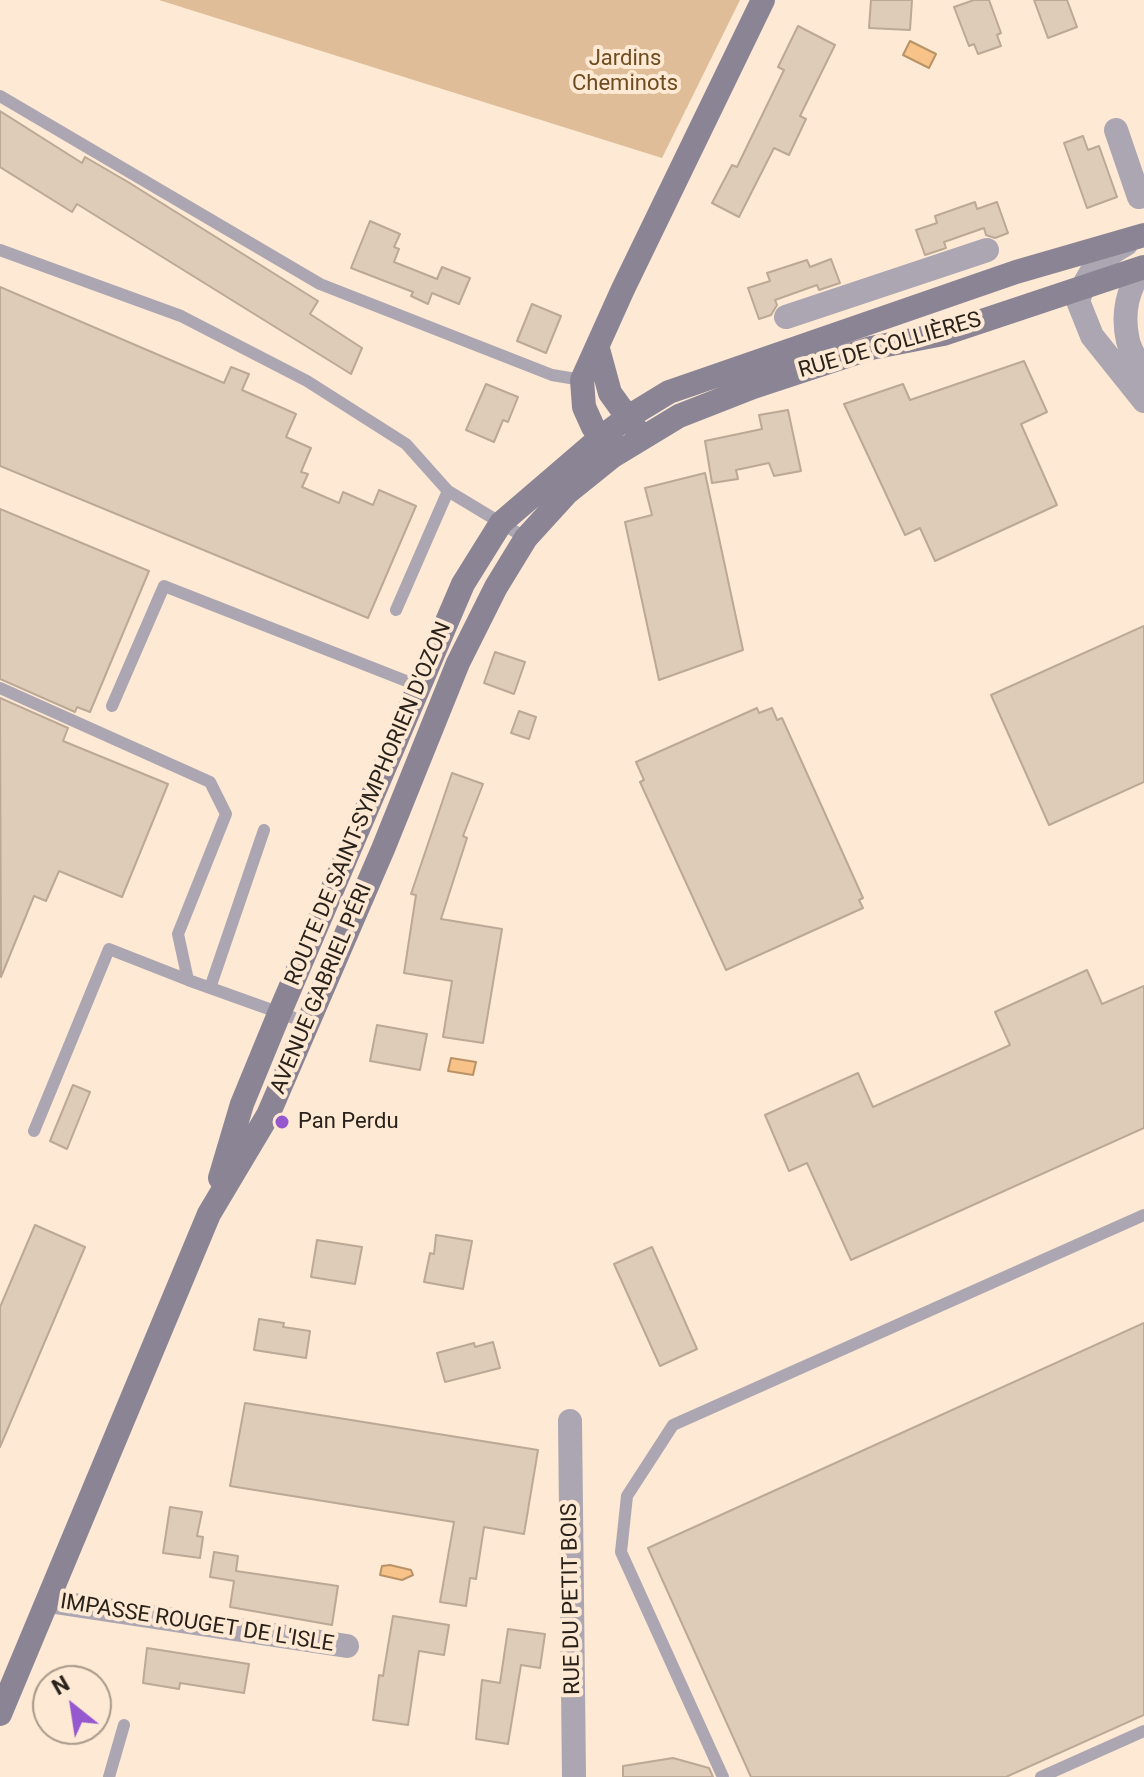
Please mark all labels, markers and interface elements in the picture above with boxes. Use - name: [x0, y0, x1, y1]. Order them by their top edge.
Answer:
- park label: Jardins Cheminots: [572, 46, 678, 98]
- street label: RUE DE COLLIÈRES: [796, 307, 984, 385]
- street label: ROUTE DE SAINT-SYMPHORIEN D'OZON: [280, 618, 458, 990]
- street label: AVENUE GABRIEL PÉRI: [266, 880, 378, 1098]
- place label: Pan Perdu: [298, 1109, 399, 1135]
- marker: Pan Perdu: [273, 1113, 291, 1131]
- street label: RUE DU PETIT BOIS: [557, 1503, 587, 1695]
- street label: IMPASSE ROUGET DE L'ISLE: [58, 1589, 336, 1659]
- north arrow: [32, 1665, 112, 1745]
- text: N: [48, 1671, 74, 1700]

